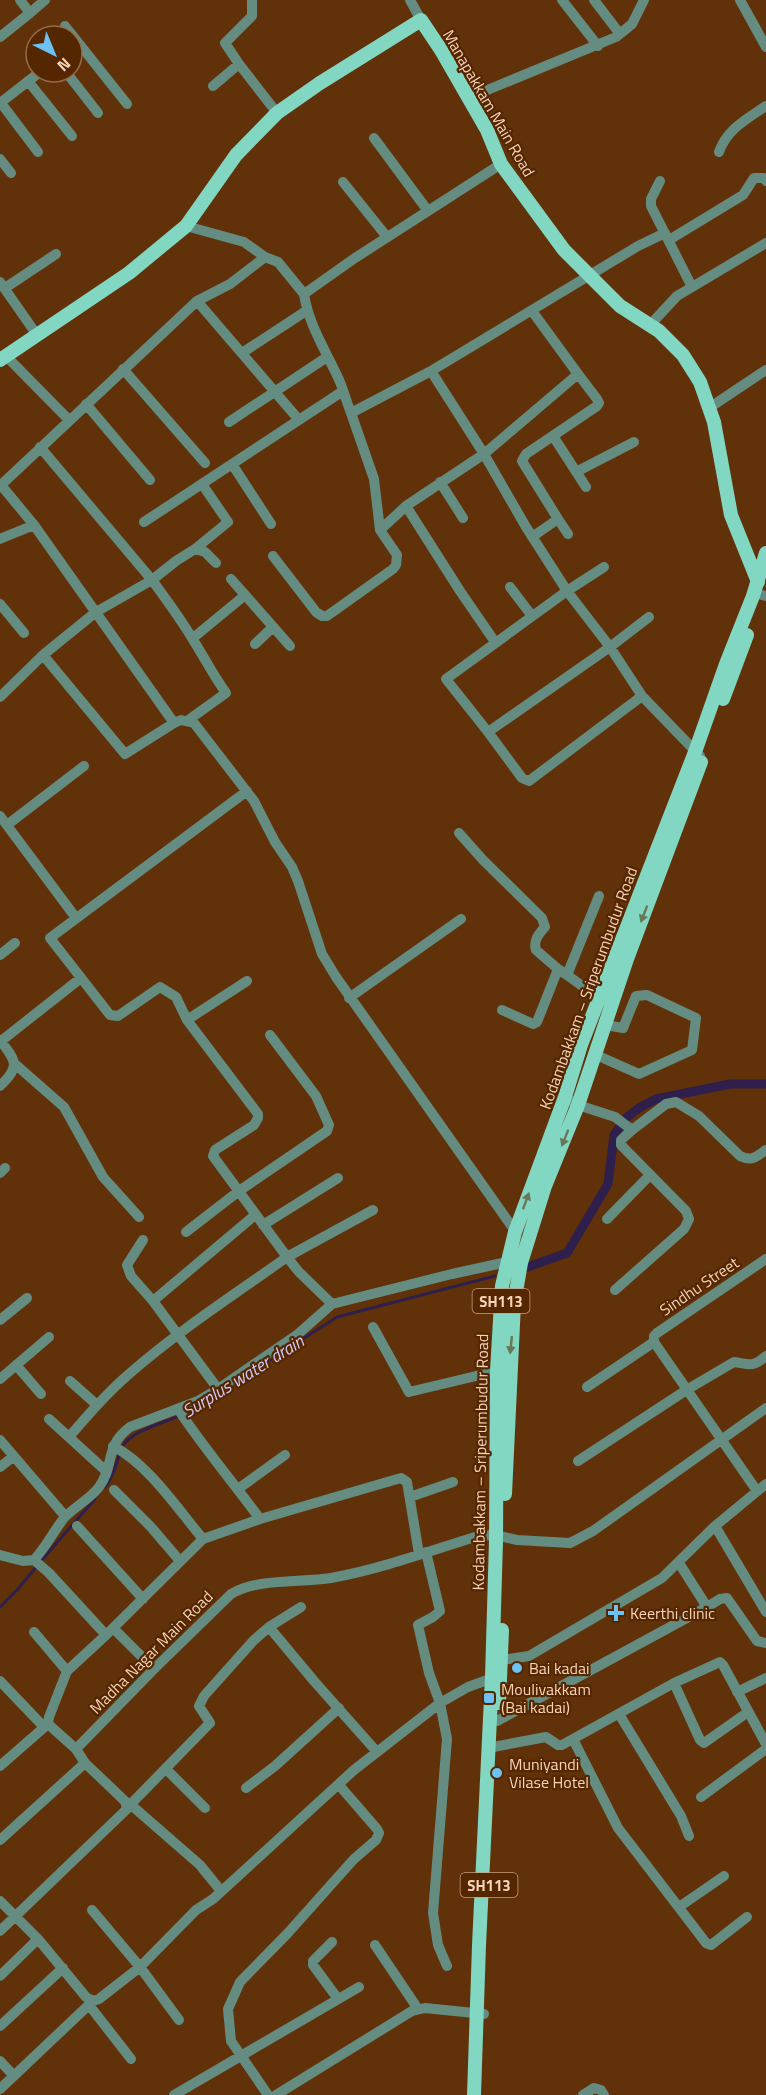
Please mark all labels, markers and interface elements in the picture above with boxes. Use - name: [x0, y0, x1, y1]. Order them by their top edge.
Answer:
- north arrow: [24, 24, 84, 84]
- street label: Manapakkam Main Road: [437, 25, 541, 181]
- text: N: [52, 52, 76, 78]
- street label: Kodambakkam – Sriperumbudur Road: [533, 863, 643, 1113]
- one-way arrow: [639, 906, 649, 924]
- one-way arrow: [560, 1129, 570, 1147]
- one-way arrow: [522, 1192, 531, 1210]
- street label: Sindhu Street: [655, 1250, 744, 1321]
- road number: SH113: [472, 1289, 530, 1313]
- water label: Surplus water drain: [177, 1327, 310, 1424]
- street label: Kodambakkam – Sriperumbudur Road: [466, 1334, 494, 1590]
- one-way arrow: [506, 1336, 516, 1355]
- street label: Madha Nagar Main Road: [84, 1585, 218, 1719]
- place label: Keerthi clinic: [630, 1601, 715, 1625]
- marker: Keerthi clinic: [607, 1604, 625, 1622]
- place label: Bai kadai: [529, 1656, 590, 1680]
- marker: Bai kadai: [510, 1661, 524, 1675]
- place label: Moulivakkam (Bai kadai): [501, 1677, 591, 1719]
- marker: Moulivakkam (Bai kadai): [482, 1691, 496, 1705]
- place label: Muniyandi Vilase Hotel: [509, 1752, 589, 1794]
- marker: Muniyandi Vilase Hotel: [490, 1766, 504, 1780]
- road number: SH113: [460, 1873, 518, 1897]

